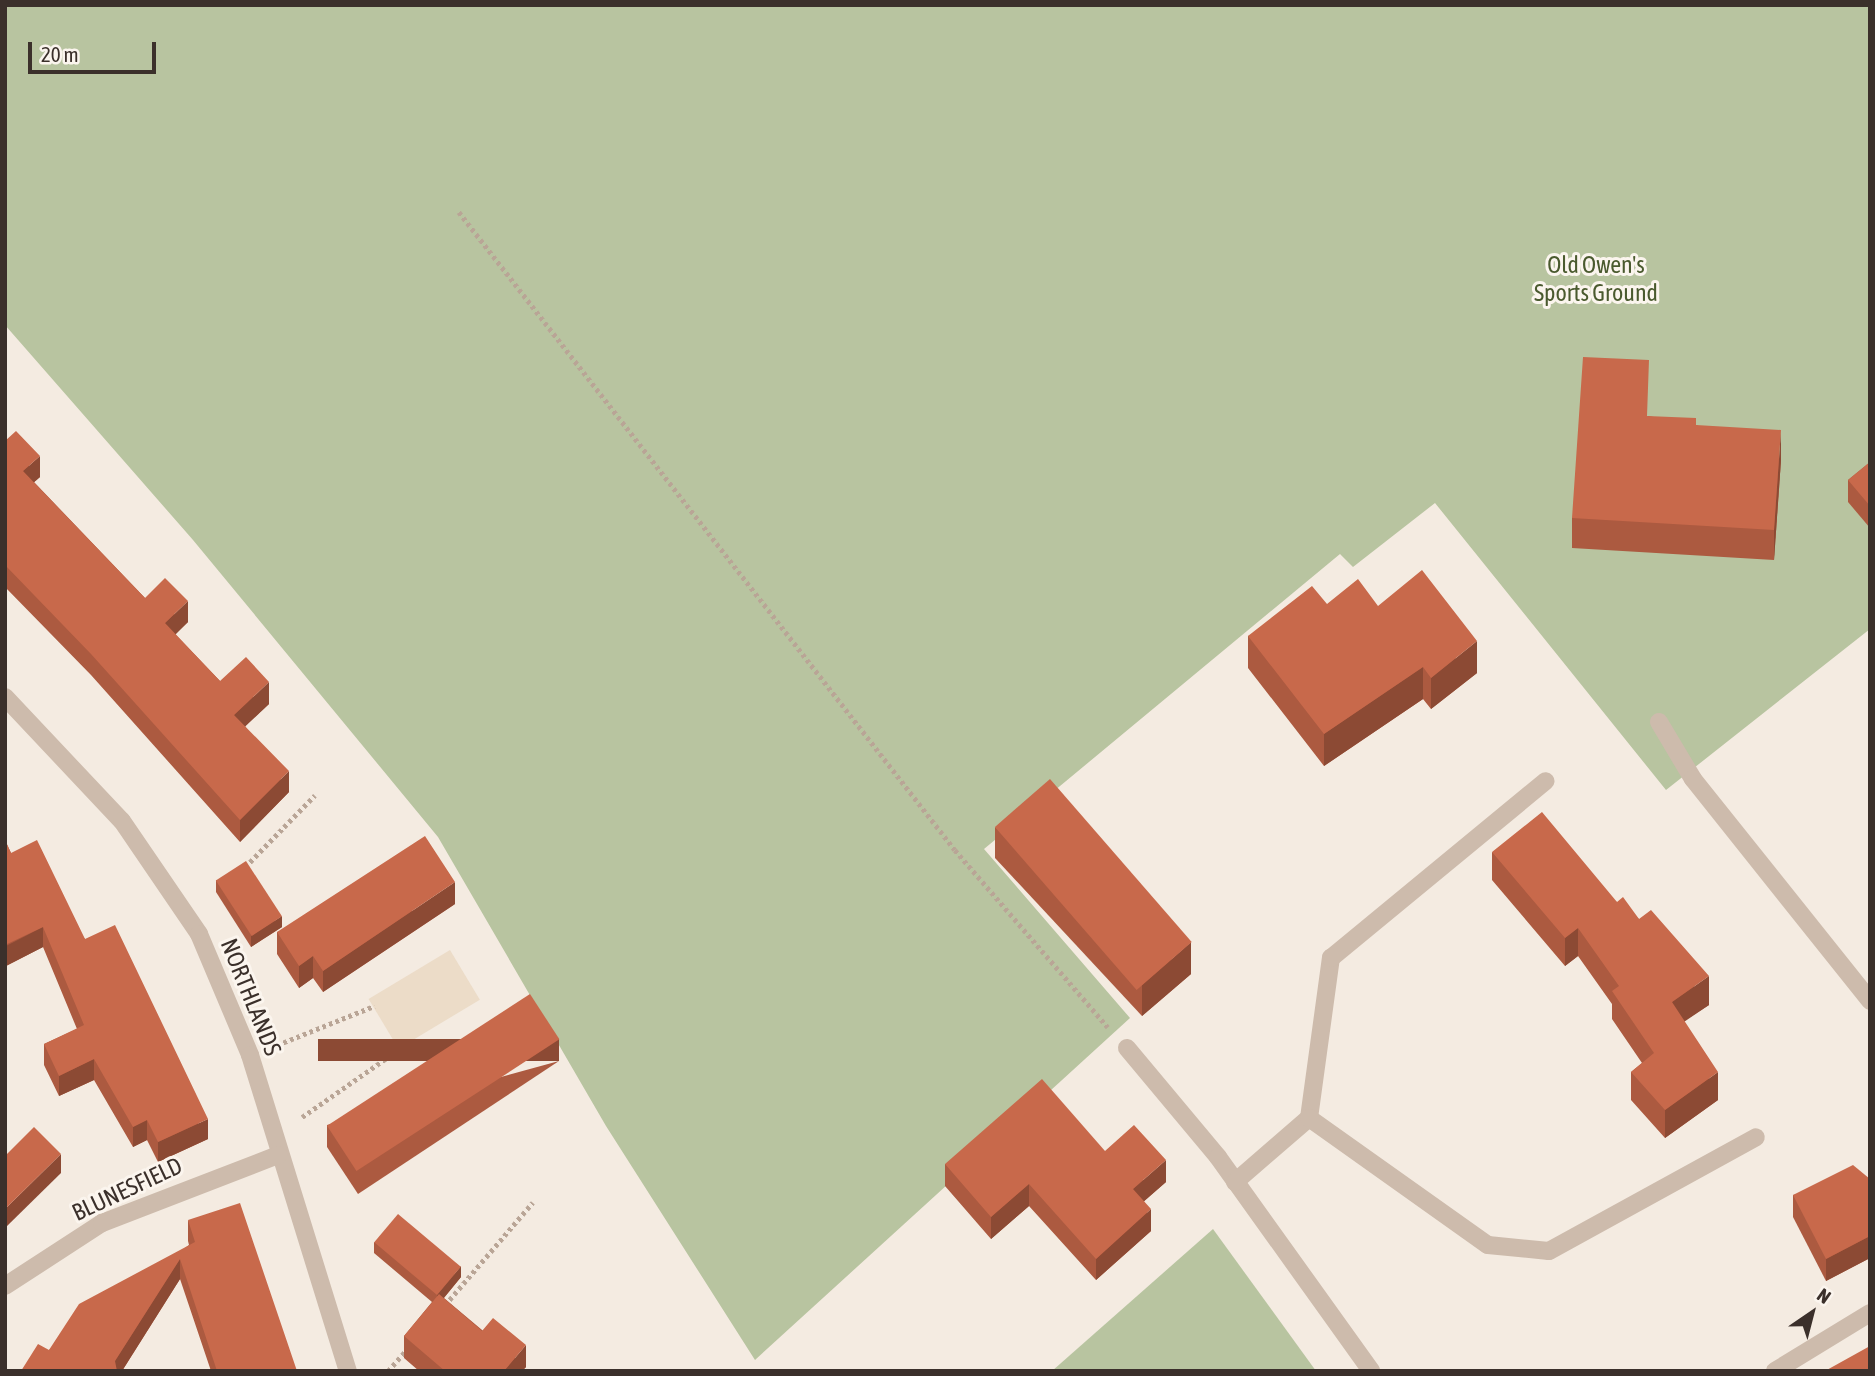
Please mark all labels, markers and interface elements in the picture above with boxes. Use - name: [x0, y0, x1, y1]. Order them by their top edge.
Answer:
- scale bar: [32, 28, 159, 72]
- text: 20 m: [41, 42, 79, 66]
- park label: Old Owen's Sports Ground: [1534, 251, 1658, 307]
- street label: NORTHLANDS: [215, 934, 287, 1060]
- street label: BLUNESFIELD: [67, 1151, 187, 1227]
- north arrow: [1777, 1278, 1847, 1348]
- text: N: [1813, 1284, 1835, 1308]

